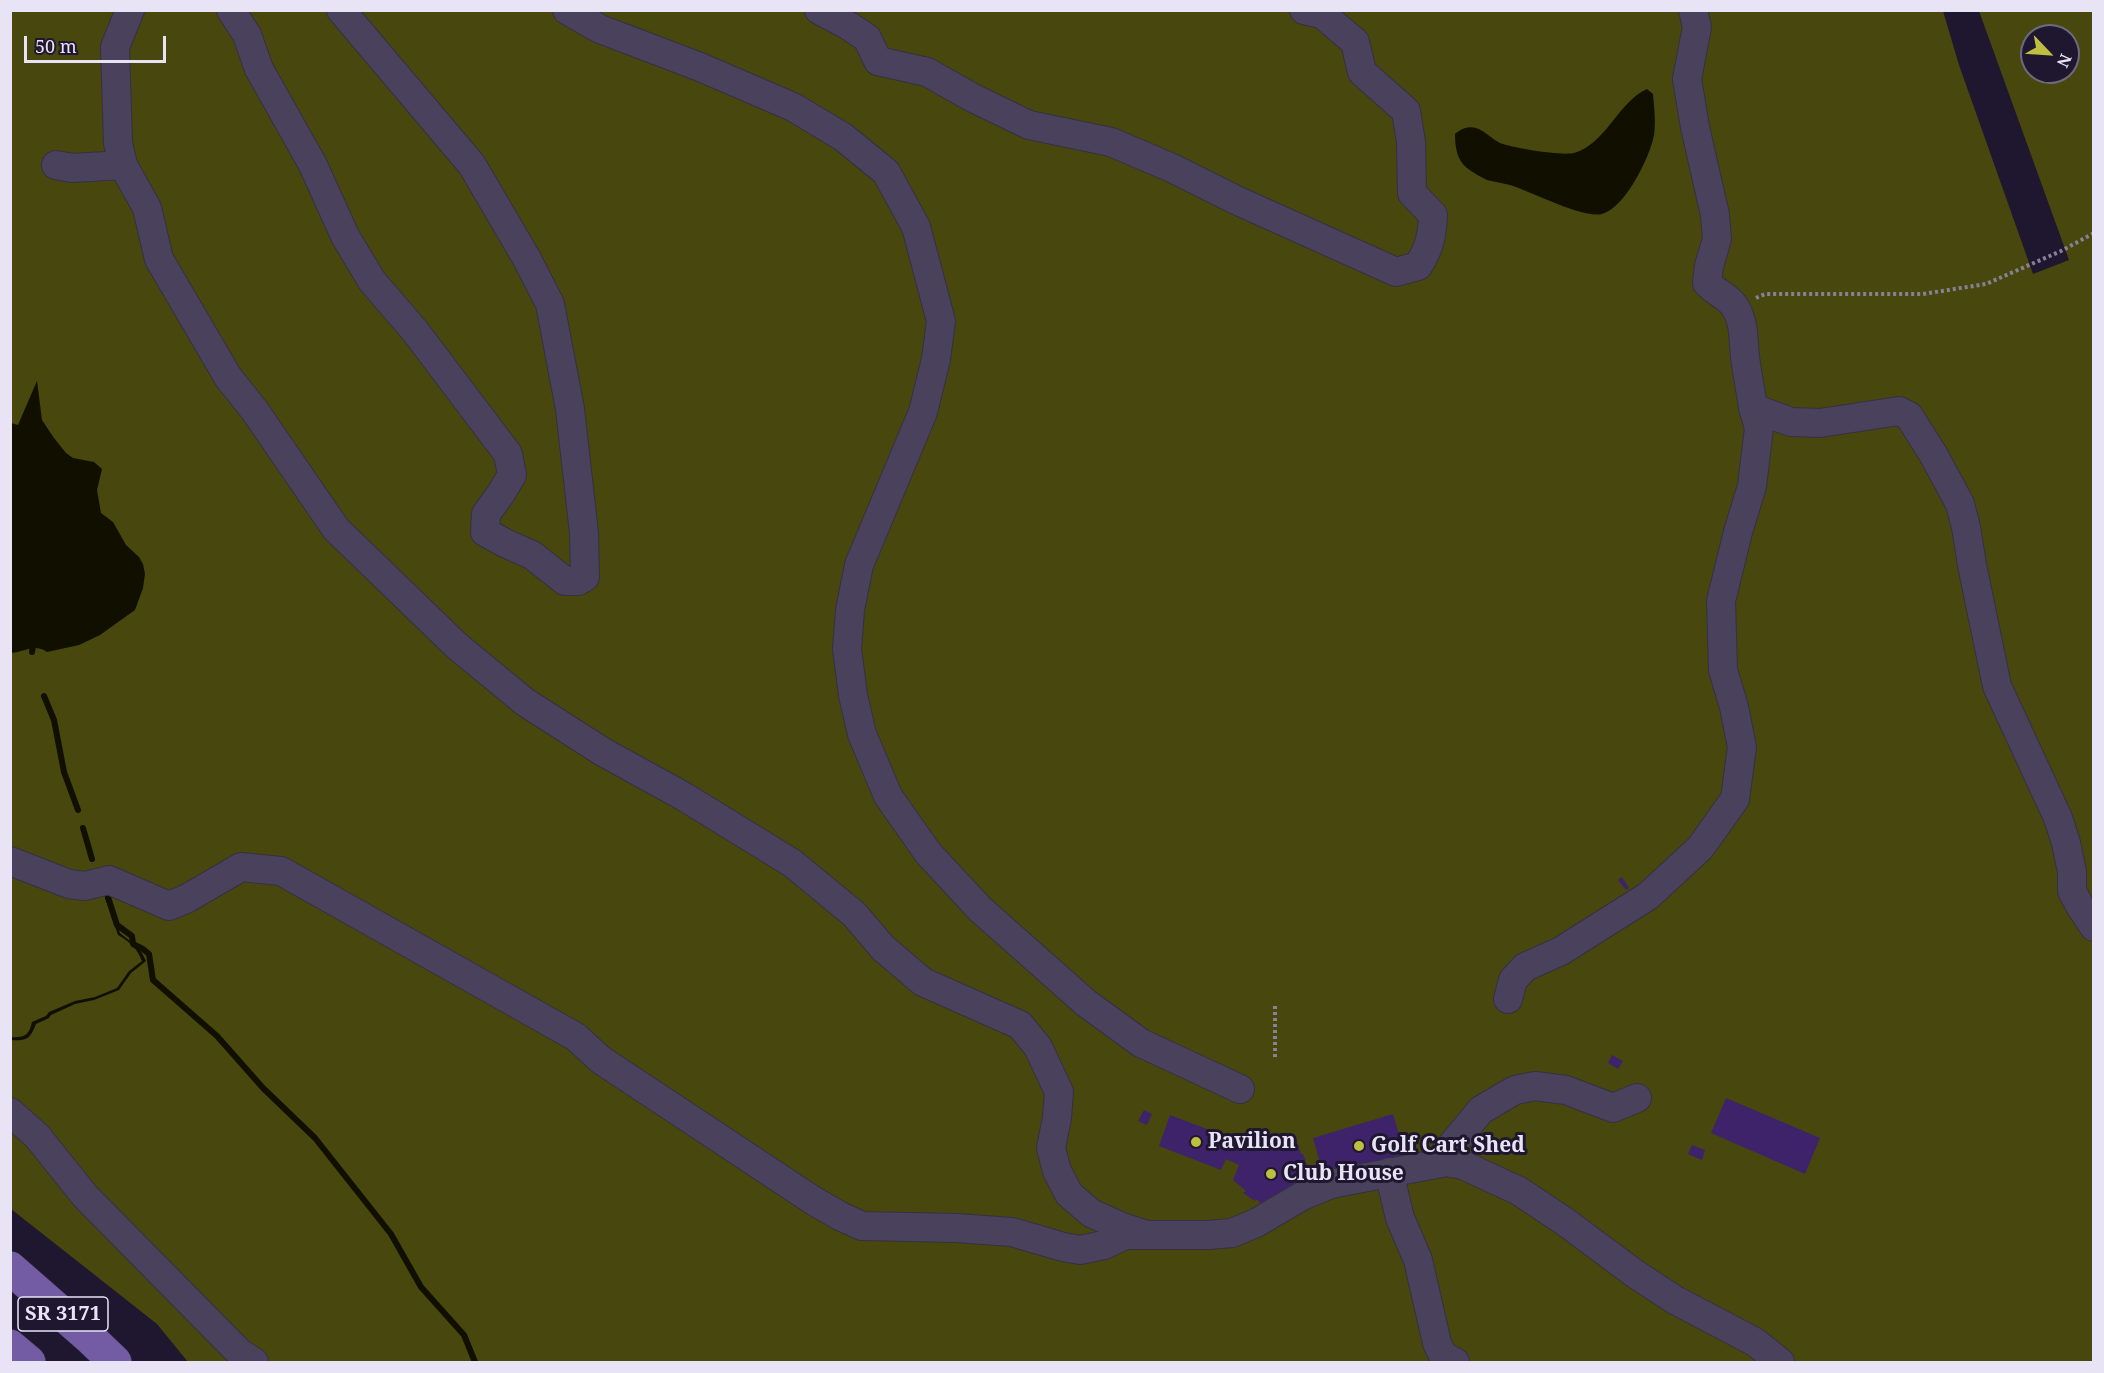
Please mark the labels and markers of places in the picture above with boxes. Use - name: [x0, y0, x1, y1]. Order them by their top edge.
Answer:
- place label: Pavilion: [1208, 1129, 1296, 1155]
- place label: Golf Cart Shed: [1371, 1133, 1525, 1159]
- marker: Pavilion: [1189, 1135, 1203, 1149]
- marker: Golf Cart Shed: [1352, 1139, 1366, 1153]
- place label: Club House: [1283, 1161, 1404, 1187]
- marker: Club House: [1264, 1167, 1278, 1181]

